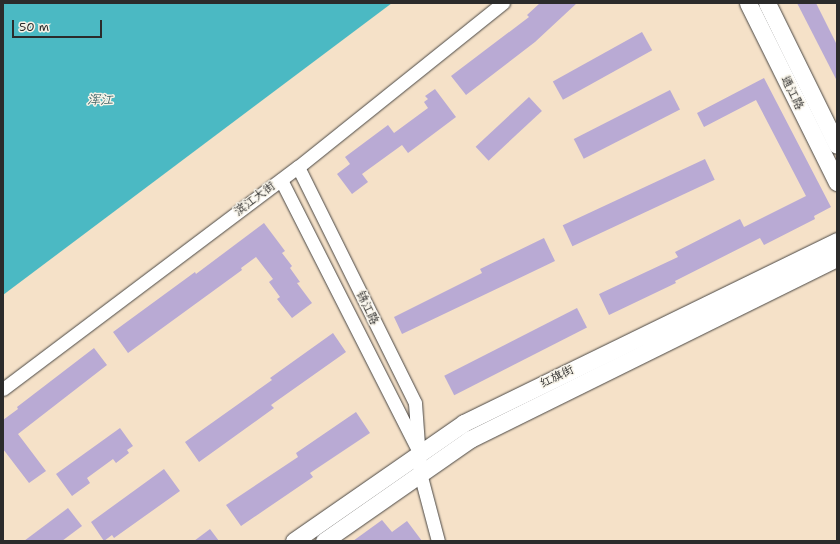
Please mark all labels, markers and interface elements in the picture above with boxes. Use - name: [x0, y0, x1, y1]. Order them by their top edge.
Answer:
- scale bar: [14, 12, 104, 38]
- text: 50 m: [19, 19, 49, 35]
- street label: 通江路: [778, 74, 806, 112]
- water label: 浑江: [87, 92, 113, 108]
- street label: 滨江大街: [231, 179, 279, 219]
- street label: 锦江路: [353, 289, 381, 327]
- street label: 红旗街: [538, 363, 576, 391]

